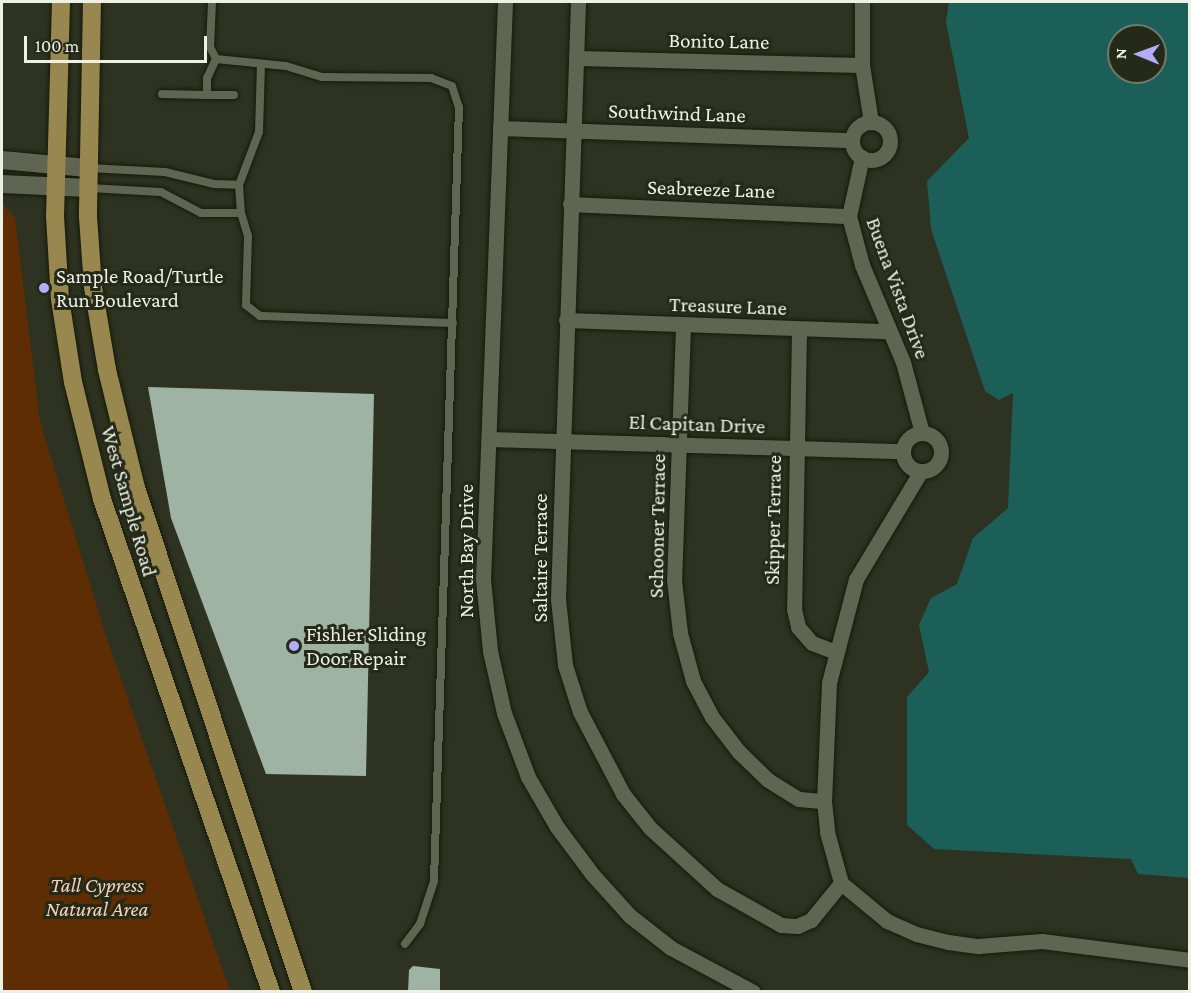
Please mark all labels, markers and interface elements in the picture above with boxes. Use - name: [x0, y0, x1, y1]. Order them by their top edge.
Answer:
- scale bar: [27, 24, 210, 62]
- north arrow: [1107, 24, 1167, 84]
- street label: Bonito Lane: [669, 28, 769, 54]
- text: 100 m: [35, 36, 79, 56]
- text: N: [1112, 48, 1129, 59]
- street label: Southwind Lane: [608, 98, 746, 128]
- street label: Seabreeze Lane: [647, 174, 775, 204]
- street label: Buena Vista Drive: [861, 214, 935, 362]
- place label: Sample Road/Turtle Run Boulevard: [56, 263, 223, 313]
- marker: Sample Road/Turtle Run Boulevard: [37, 281, 51, 295]
- street label: Treasure Lane: [669, 291, 787, 321]
- street label: El Capitan Drive: [628, 409, 766, 439]
- street label: West Sample Road: [95, 423, 163, 579]
- street label: Schooner Terrace: [643, 454, 671, 598]
- street label: Skipper Terrace: [759, 455, 787, 585]
- street label: North Bay Drive: [453, 484, 479, 618]
- street label: Saltaire Terrace: [527, 493, 553, 623]
- place label: Fishler Sliding Door Repair: [306, 621, 426, 671]
- marker: Fishler Sliding Door Repair: [287, 639, 301, 653]
- park label: Tall Cypress Natural Area: [46, 872, 148, 922]

